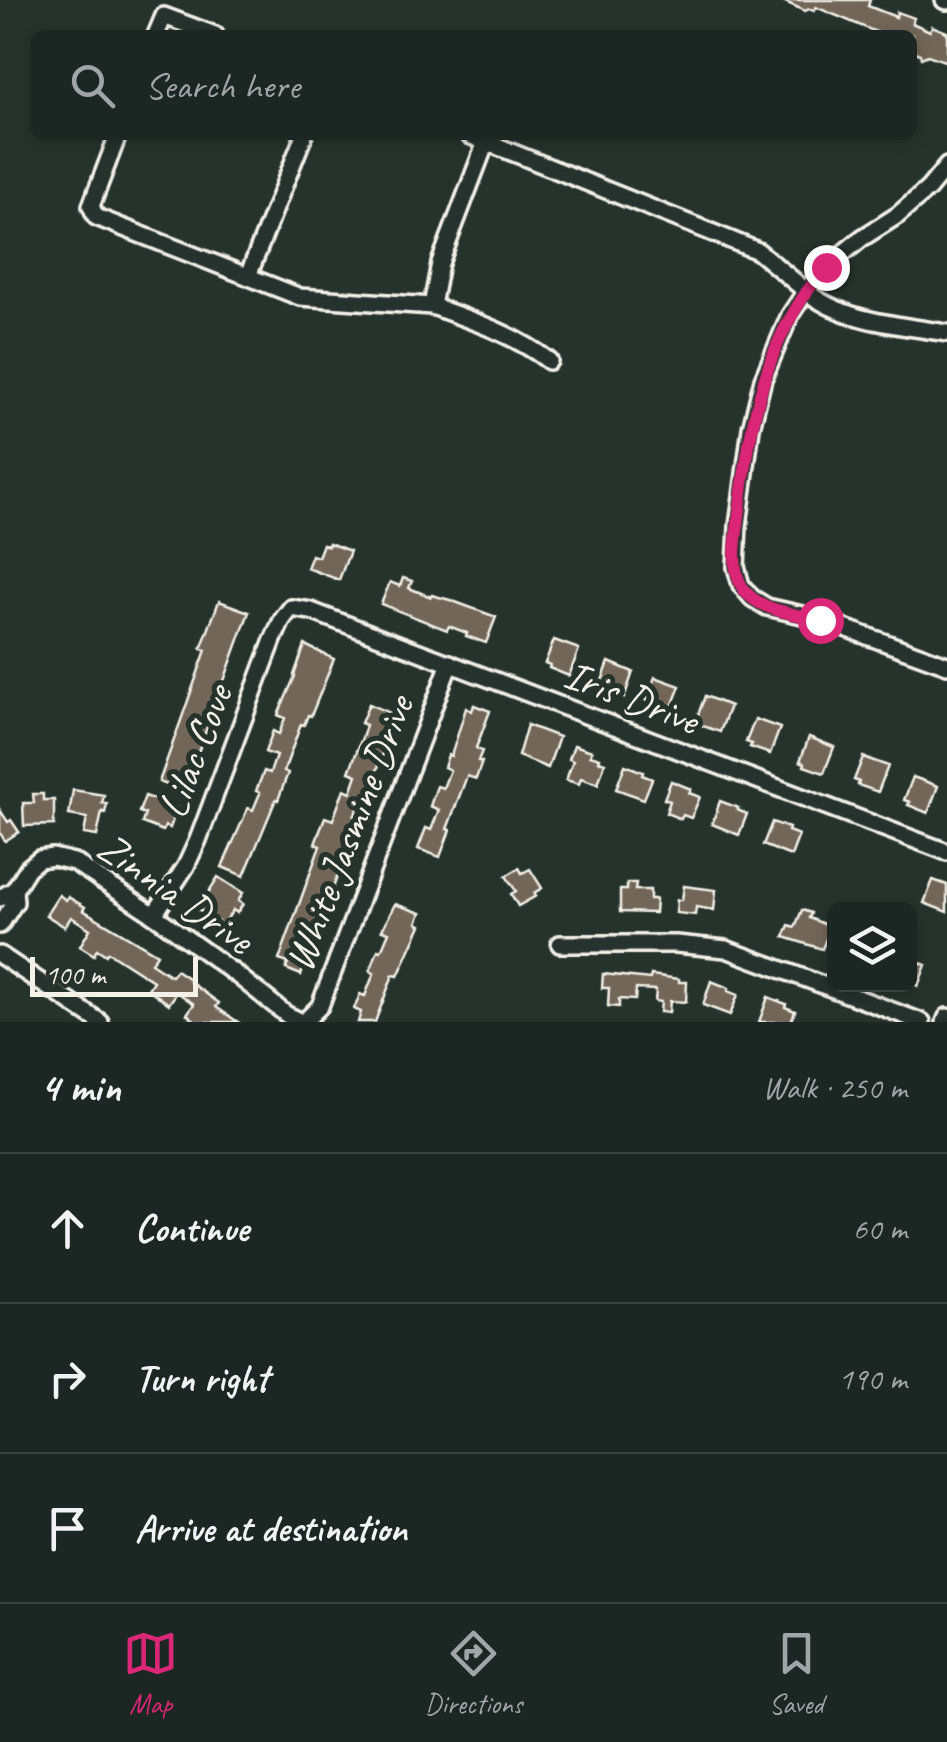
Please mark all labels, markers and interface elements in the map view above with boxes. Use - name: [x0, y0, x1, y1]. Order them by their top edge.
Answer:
- search box: [30, 30, 917, 140]
- icon: search: [65, 58, 120, 113]
- text: Search here: [145, 62, 300, 109]
- route end: [804, 245, 850, 291]
- route start: [798, 598, 844, 644]
- street label: Iris Drive: [557, 648, 708, 748]
- street label: Lilac Cove: [146, 675, 246, 825]
- street label: White Jasmine Drive: [273, 686, 427, 978]
- street label: Zinnia Drive: [87, 820, 265, 967]
- map controls: [827, 902, 917, 992]
- button: layers: [827, 902, 917, 992]
- scale bar: [30, 952, 198, 996]
- text: 100 m: [45, 957, 105, 992]
- text: 4 min: [40, 1061, 120, 1114]
- text: Walk · 250 m: [763, 1067, 907, 1108]
- icon: ahead: [40, 1201, 95, 1256]
- text: Continue: [135, 1205, 249, 1252]
- text: 60 m: [853, 1208, 907, 1249]
- icon: right: [40, 1351, 95, 1406]
- text: Turn right: [135, 1355, 269, 1402]
- text: 190 m: [838, 1358, 907, 1399]
- icon: arrive: [40, 1501, 95, 1556]
- text: Arrive at destination: [135, 1505, 407, 1552]
- tab: Map: [123, 1626, 178, 1721]
- tab: Directions: [425, 1626, 522, 1721]
- tab: Saved: [769, 1626, 824, 1721]

